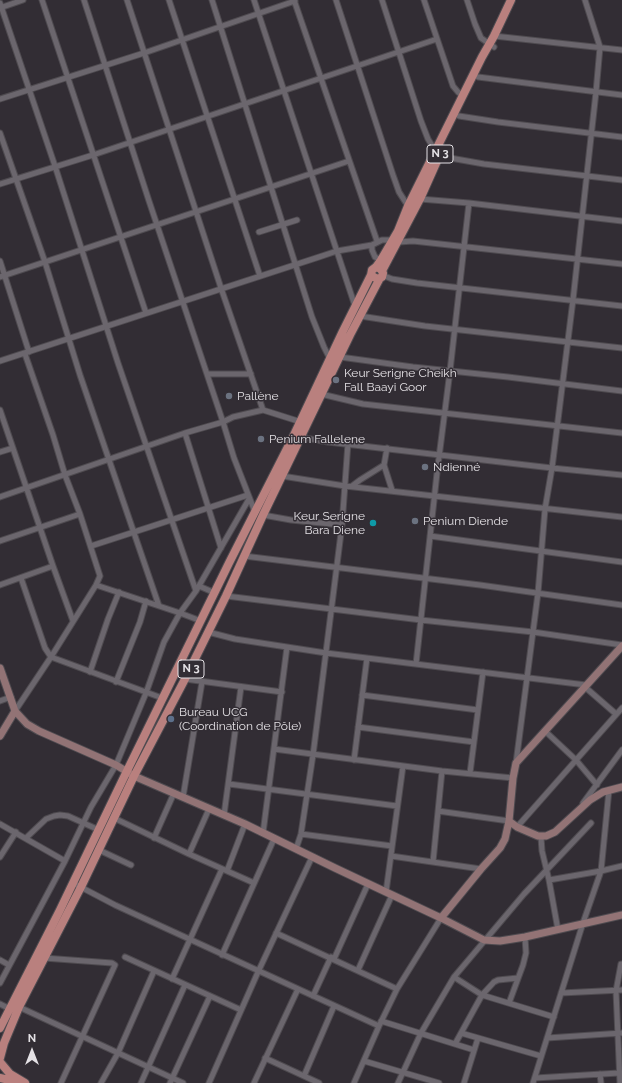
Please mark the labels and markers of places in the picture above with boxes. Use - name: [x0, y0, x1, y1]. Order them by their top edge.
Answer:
- place label: Keur Serigne Cheikh Fall Baayi Goor: [344, 366, 457, 394]
- marker: Keur Serigne Cheikh Fall Baayi Goor: [331, 375, 341, 385]
- place label: Pallène: [237, 389, 279, 403]
- marker: Pallène: [224, 391, 234, 401]
- place label: Penium Fallelene: [269, 432, 365, 446]
- marker: Penium Fallelene: [256, 434, 266, 444]
- place label: Ndienné: [433, 460, 480, 474]
- marker: Ndienné: [420, 462, 430, 472]
- place label: Keur Serigne Bara Diene: [294, 509, 365, 537]
- place label: Penium Diende: [423, 514, 508, 528]
- marker: Penium Diende: [410, 516, 420, 526]
- marker: Keur Serigne Bara Diene: [368, 518, 378, 528]
- place label: Bureau UCG (Coordination de Pôle): [179, 705, 301, 733]
- marker: Bureau UCG (Coordination de Pôle): [166, 714, 176, 724]

